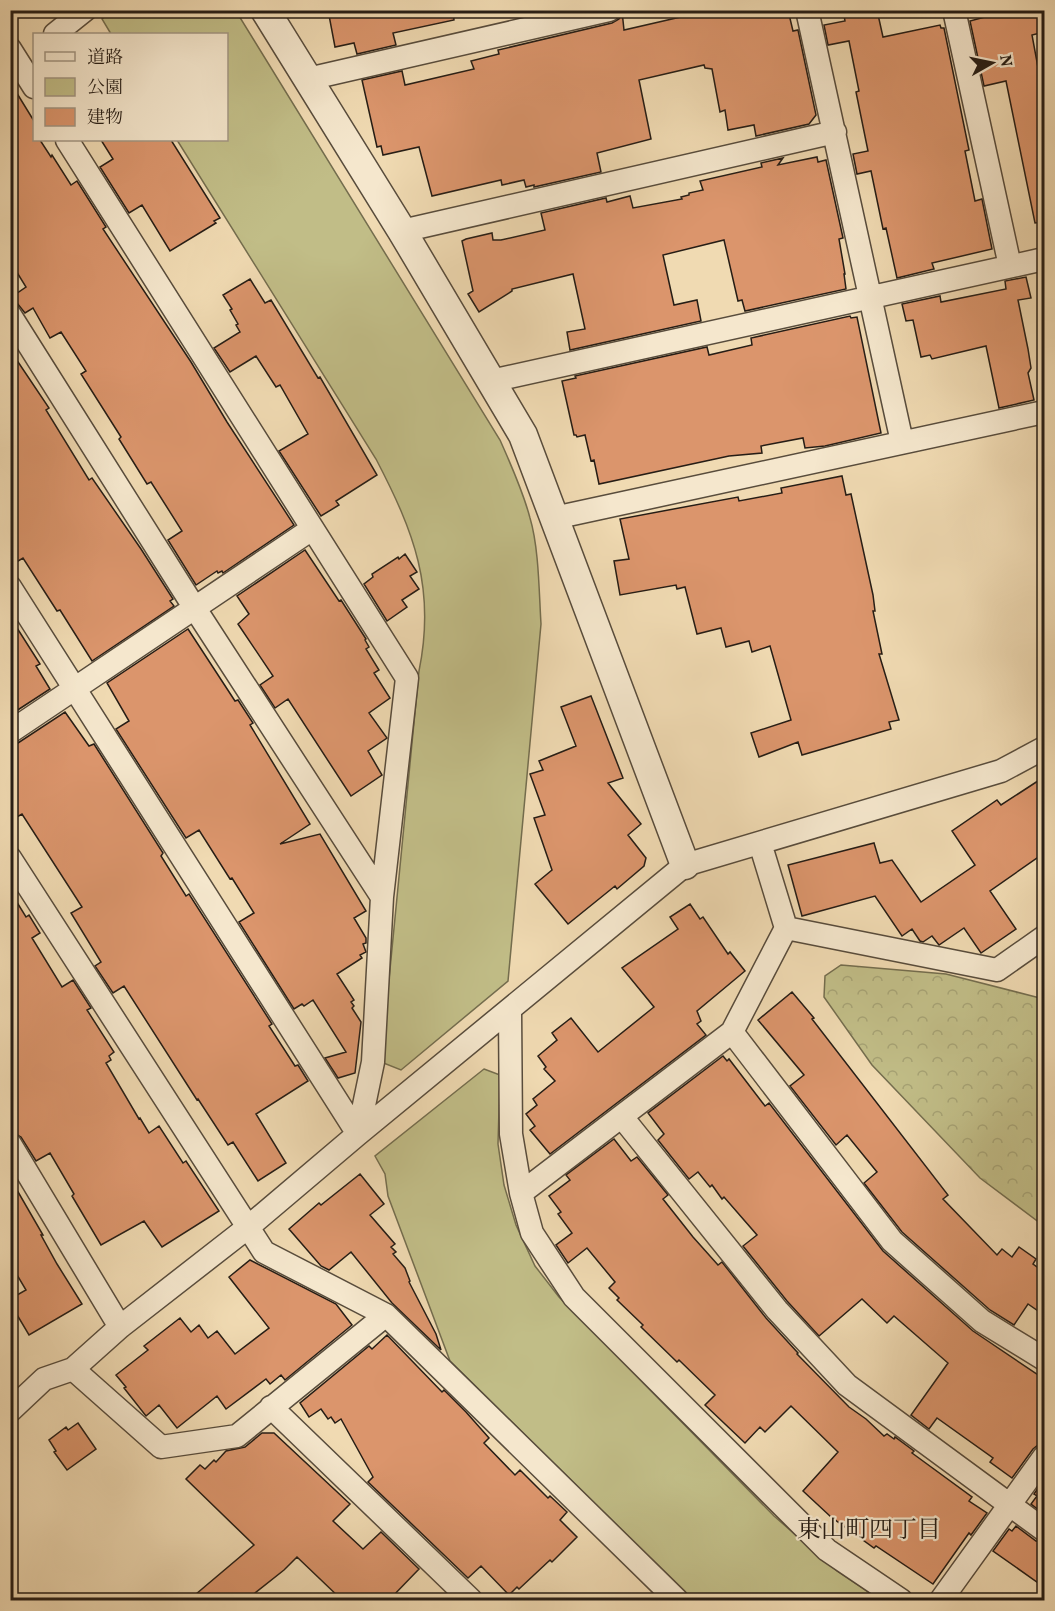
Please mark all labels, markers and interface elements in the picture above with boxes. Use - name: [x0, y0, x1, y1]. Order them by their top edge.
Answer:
- legend: [33, 33, 228, 141]
- north arrow: [962, 33, 1022, 93]
- text: 道路: [87, 46, 123, 71]
- text: N: [993, 54, 1017, 69]
- text: 公園: [87, 76, 123, 101]
- text: 建物: [87, 106, 123, 131]
- district label: 東山町四丁目: [797, 1514, 941, 1548]

